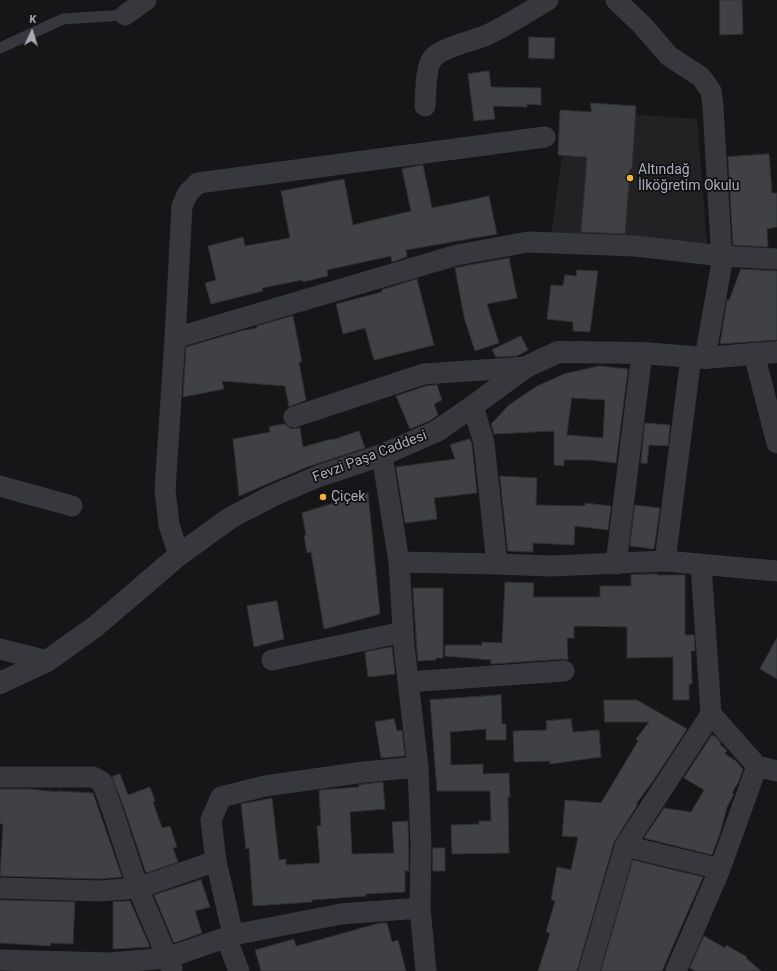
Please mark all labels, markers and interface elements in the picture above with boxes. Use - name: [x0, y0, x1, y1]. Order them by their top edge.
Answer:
- north arrow: [12, 12, 52, 52]
- text: K: [29, 13, 37, 26]
- place label: Altındağ İlköğretim Okulu: [638, 162, 739, 194]
- marker: Altındağ İlköğretim Okulu: [625, 173, 635, 183]
- street label: Fevzi Paşa Caddesi: [311, 428, 429, 486]
- place label: Çiçek: [331, 489, 365, 505]
- marker: Çiçek: [318, 492, 328, 502]

